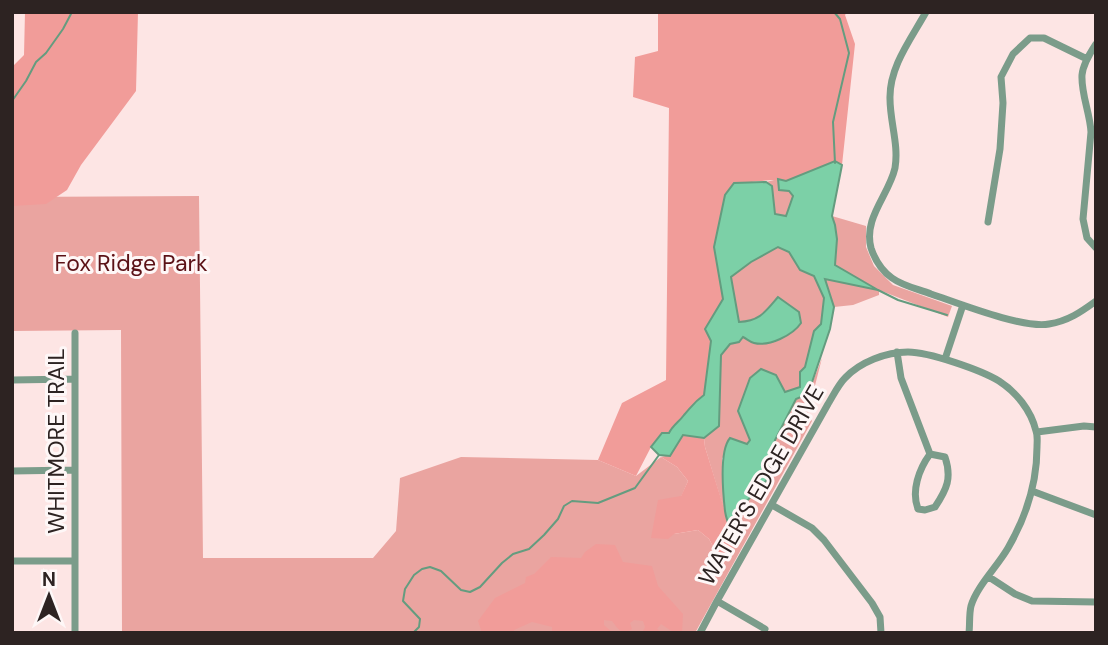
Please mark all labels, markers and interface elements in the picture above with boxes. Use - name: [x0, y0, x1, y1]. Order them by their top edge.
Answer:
- park label: Fox Ridge Park: [54, 248, 208, 278]
- street label: WHITMORE TRAIL: [41, 348, 71, 534]
- street label: WATER’S EDGE DRIVE: [691, 379, 831, 591]
- north arrow: [14, 561, 84, 631]
- text: N: [42, 567, 56, 592]

